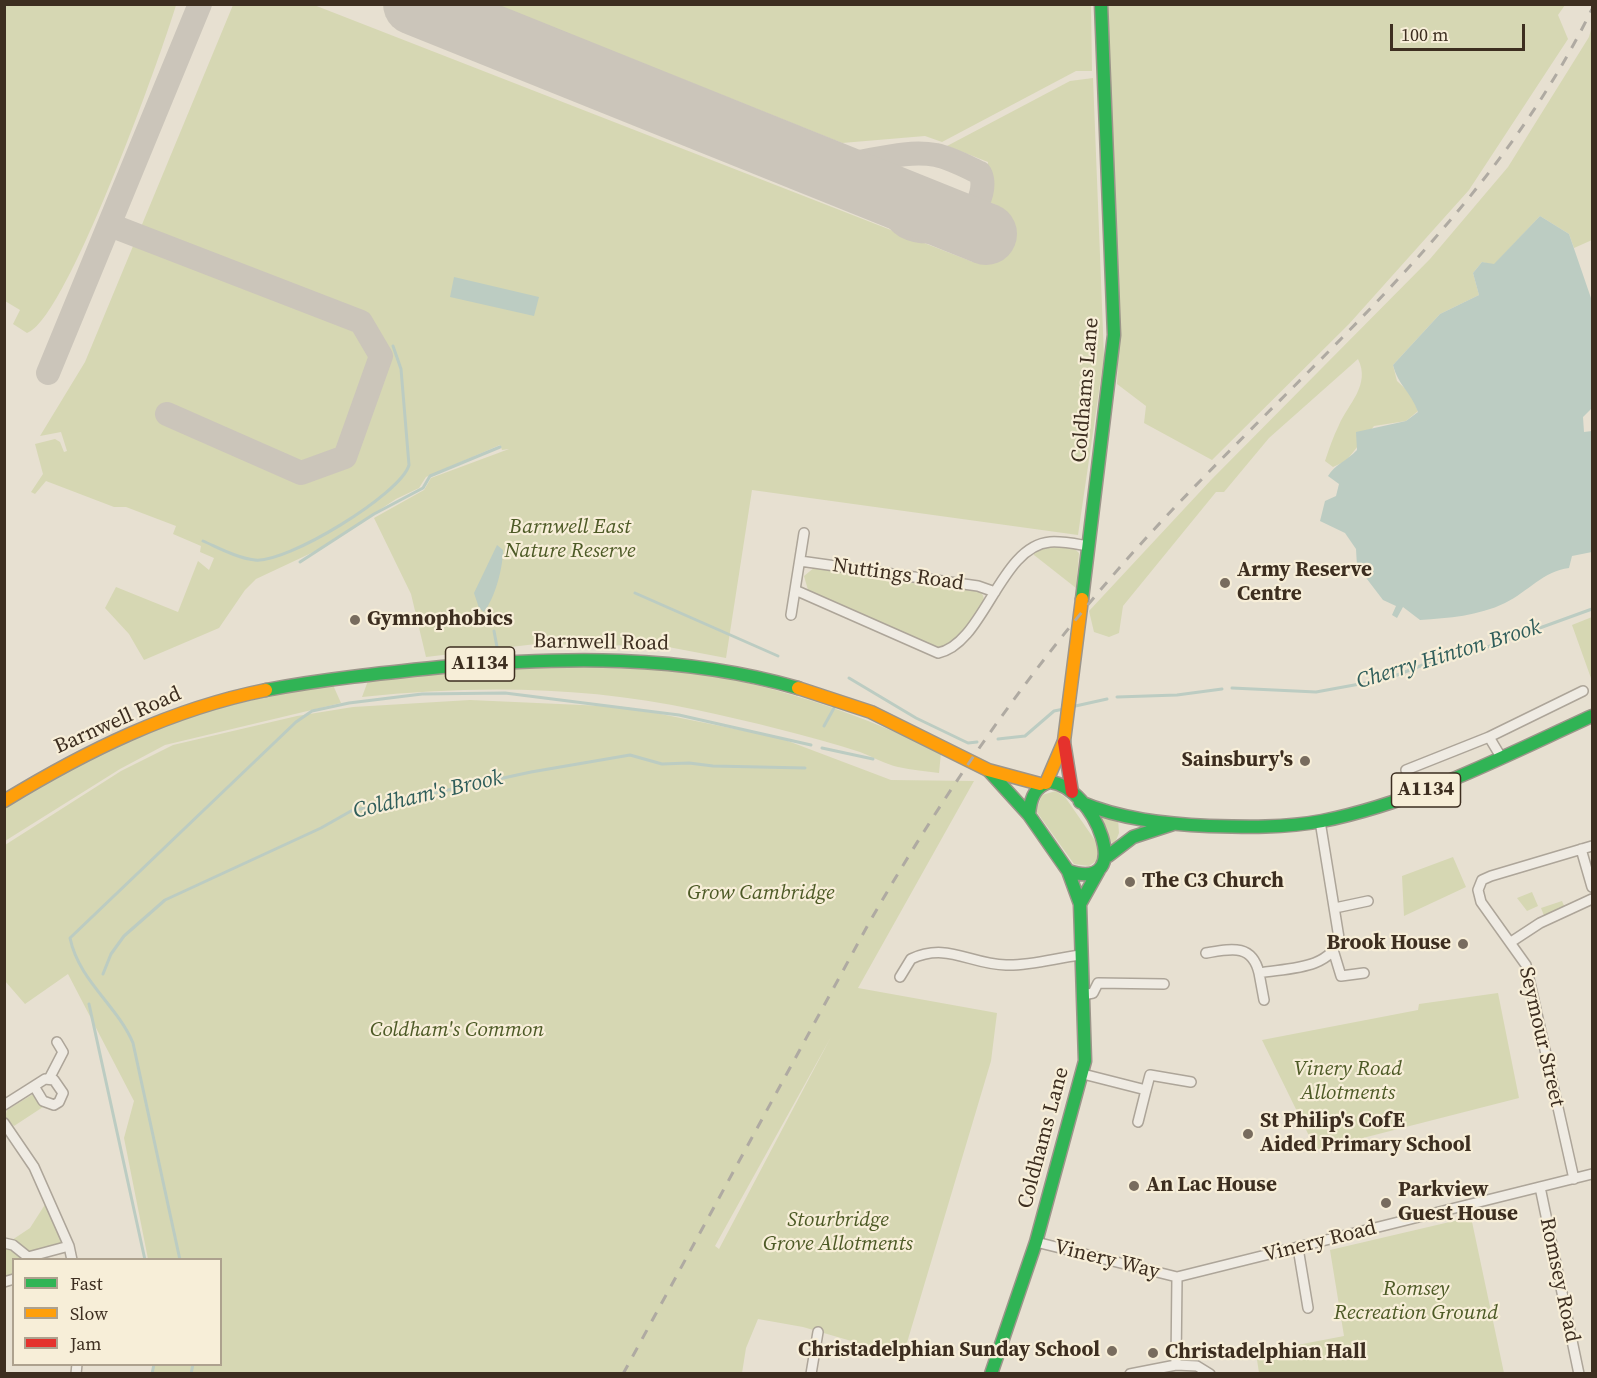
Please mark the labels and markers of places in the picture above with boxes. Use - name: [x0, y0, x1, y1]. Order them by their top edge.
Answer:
- place label: Army Reserve Centre: [1237, 558, 1372, 608]
- marker: Army Reserve Centre: [1218, 576, 1232, 590]
- place label: Gymnophobics: [367, 607, 513, 633]
- marker: Gymnophobics: [348, 613, 362, 627]
- place label: Sainsbury's: [1181, 748, 1293, 774]
- marker: Sainsbury's: [1298, 754, 1312, 768]
- place label: The C3 Church: [1142, 869, 1284, 895]
- marker: The C3 Church: [1123, 875, 1137, 889]
- place label: Brook House: [1326, 931, 1451, 957]
- marker: Brook House: [1456, 937, 1470, 951]
- place label: St Philip's CofE Aided Primary School: [1260, 1109, 1471, 1159]
- marker: St Philip's CofE Aided Primary School: [1241, 1127, 1255, 1141]
- place label: An Lac House: [1146, 1173, 1277, 1199]
- place label: Parkview Guest House: [1398, 1178, 1518, 1228]
- marker: An Lac House: [1127, 1179, 1141, 1193]
- marker: Parkview Guest House: [1379, 1196, 1393, 1210]
- place label: Christadelphian Sunday School: [798, 1338, 1100, 1364]
- place label: Christadelphian Hall: [1165, 1340, 1366, 1366]
- marker: Christadelphian Sunday School: [1105, 1344, 1119, 1358]
- marker: Christadelphian Hall: [1146, 1346, 1160, 1360]

